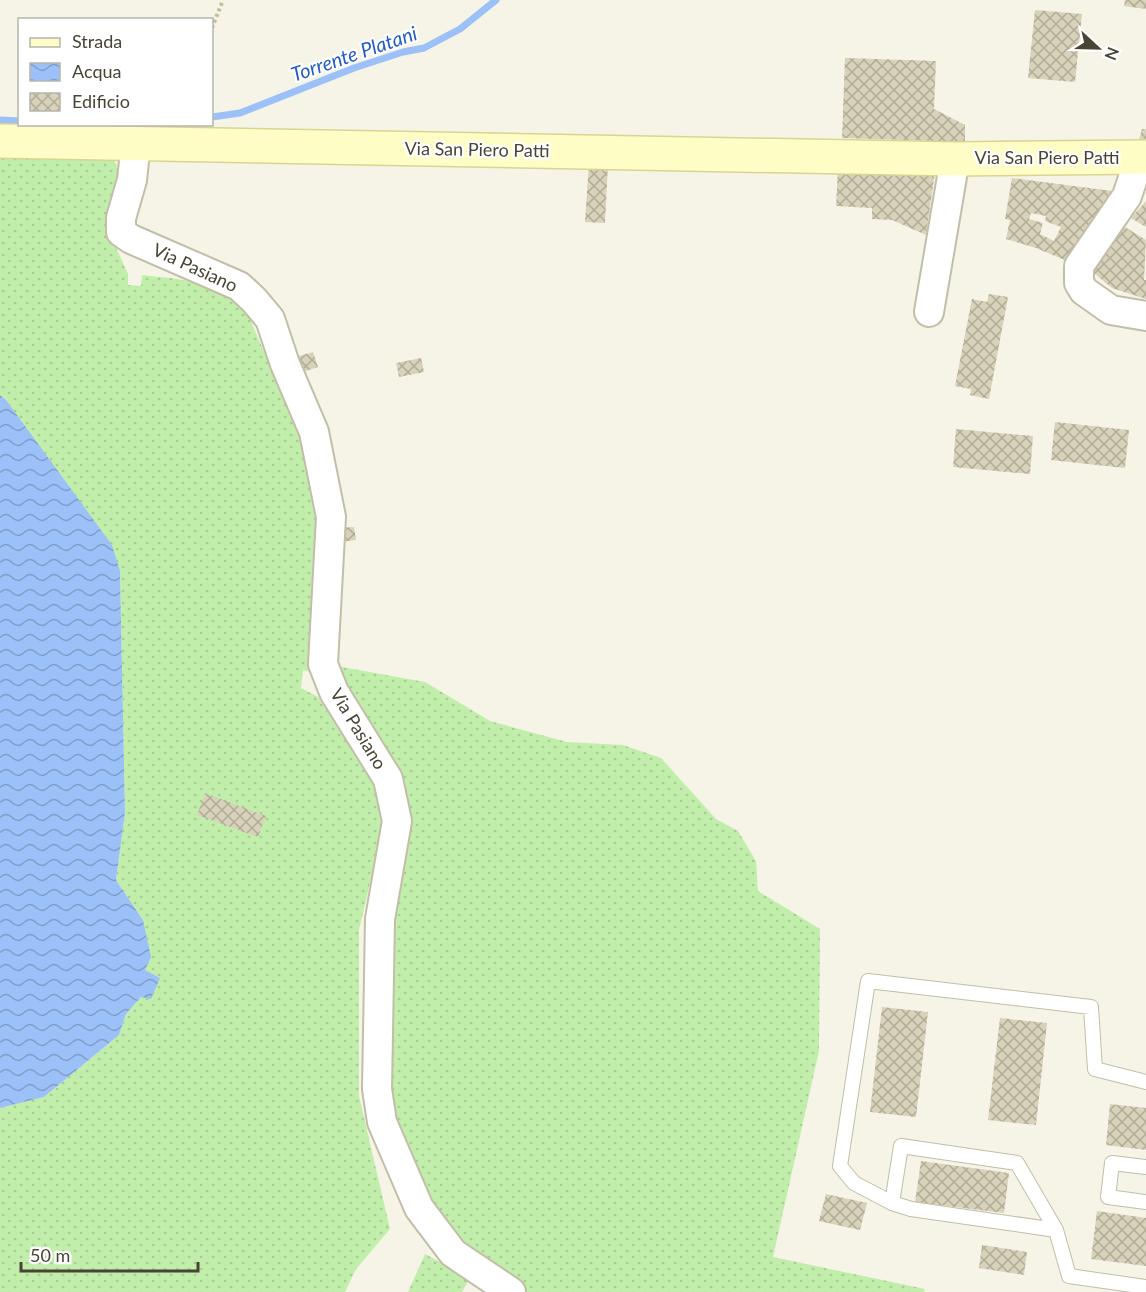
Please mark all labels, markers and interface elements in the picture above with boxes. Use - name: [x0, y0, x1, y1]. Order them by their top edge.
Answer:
- legend: [18, 18, 213, 126]
- north arrow: [1068, 18, 1128, 78]
- water label: Torrente Platani: [287, 20, 420, 86]
- text: Strada: [72, 30, 122, 52]
- text: N: [1101, 45, 1123, 63]
- text: Acqua: [72, 60, 121, 82]
- text: Edificio: [72, 90, 130, 112]
- street label: Via San Piero Patti: [404, 137, 550, 161]
- street label: Via San Piero Patti: [975, 146, 1119, 168]
- street label: Via Pasiano: [150, 238, 241, 296]
- street label: Via Pasiano: [326, 684, 392, 773]
- scale bar: [21, 1235, 198, 1273]
- text: 50 m: [30, 1244, 70, 1266]

